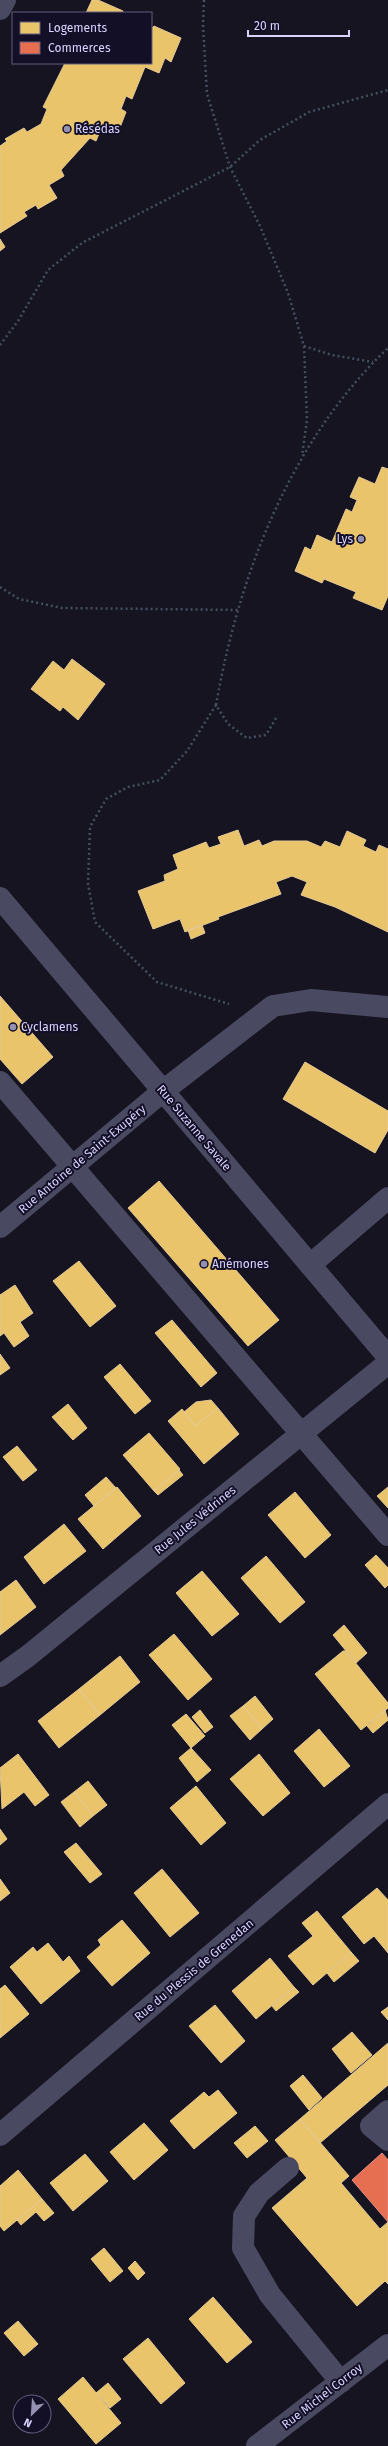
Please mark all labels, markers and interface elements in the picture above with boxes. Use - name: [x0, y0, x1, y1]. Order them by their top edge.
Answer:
- legend: [12, 12, 152, 64]
- scale bar: [248, 12, 349, 38]
- text: 20 m: [254, 19, 280, 33]
- text: Logements: [48, 21, 107, 35]
- text: Commerces: [48, 41, 111, 55]
- place label: Résédas: [75, 122, 120, 136]
- marker: Résédas: [62, 124, 72, 134]
- place label: Lys: [336, 532, 353, 546]
- marker: Lys: [356, 534, 366, 544]
- place label: Cyclamens: [21, 1020, 79, 1034]
- marker: Cyclamens: [8, 1022, 18, 1032]
- street label: Rue Suzanne Savale: [154, 1082, 234, 1174]
- street label: Rue Antoine de Saint-Exupéry: [16, 1102, 148, 1216]
- place label: Anémones: [212, 1257, 269, 1271]
- marker: Anémones: [199, 1259, 209, 1269]
- street label: Rue Jules Védrines: [151, 1483, 239, 1557]
- street label: Rue du Plessis de Grenedan: [132, 1916, 256, 2024]
- street label: Rue Michel Corroy: [279, 2360, 365, 2432]
- north arrow: [12, 2394, 52, 2434]
- text: N: [22, 2415, 34, 2430]

